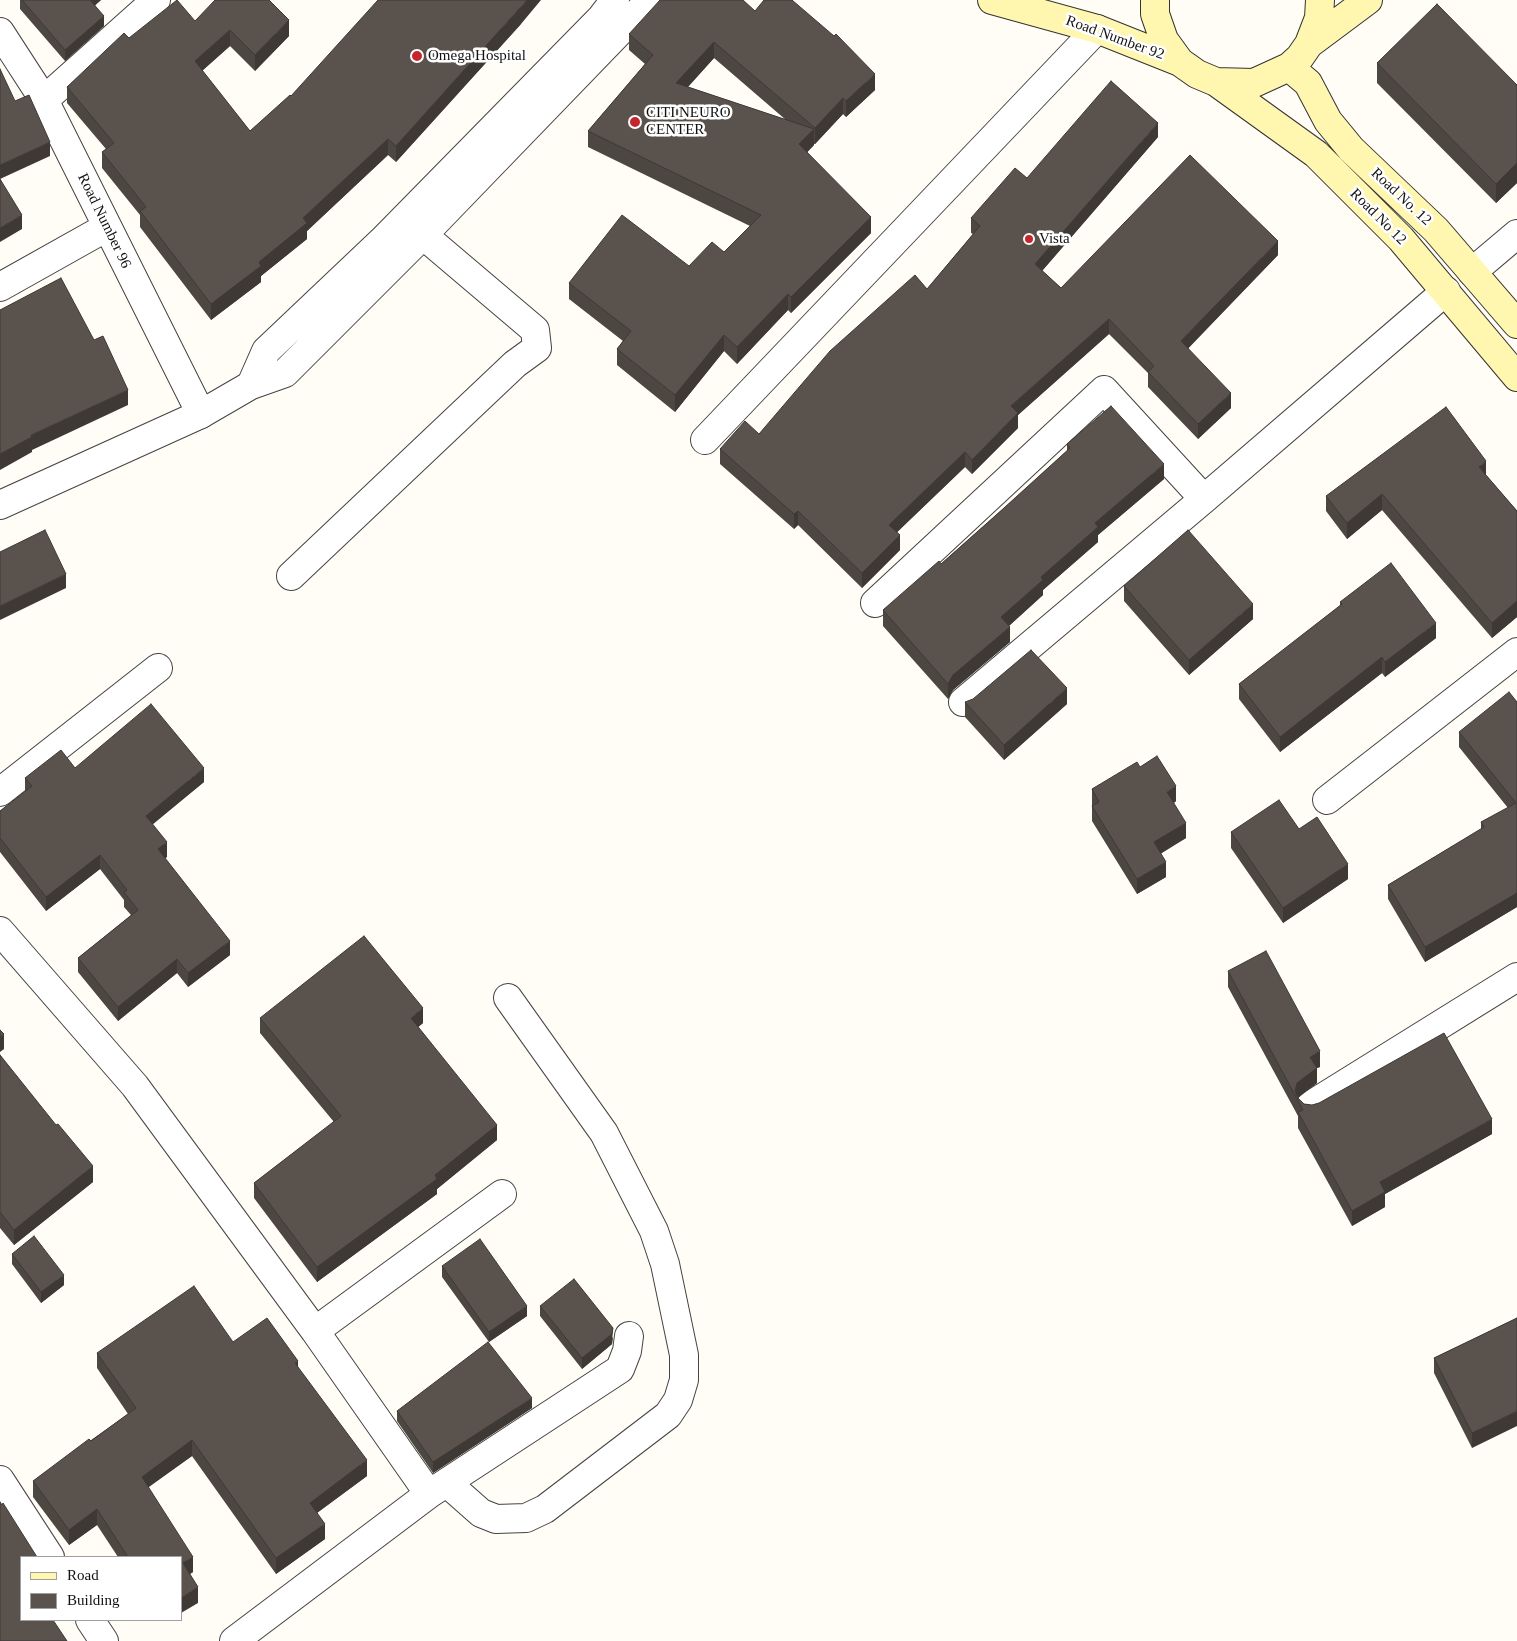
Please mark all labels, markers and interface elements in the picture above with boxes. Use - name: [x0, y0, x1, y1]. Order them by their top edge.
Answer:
- street label: Road Number 92: [1063, 12, 1167, 64]
- place label: Omega Hospital: [428, 47, 526, 65]
- marker: Omega Hospital: [410, 49, 424, 63]
- place label: CITI NEURO CENTER: [646, 104, 731, 139]
- marker: CITI NEURO CENTER: [628, 115, 642, 129]
- street label: Road No. 12: [1367, 164, 1435, 230]
- street label: Road Number 96: [73, 171, 135, 271]
- street label: Road No 12: [1346, 185, 1410, 249]
- place label: Vista: [1039, 230, 1070, 248]
- marker: Vista: [1023, 233, 1035, 245]
- legend: [20, 1556, 182, 1621]
- text: Road: [67, 1567, 99, 1583]
- text: Building: [67, 1592, 120, 1608]

